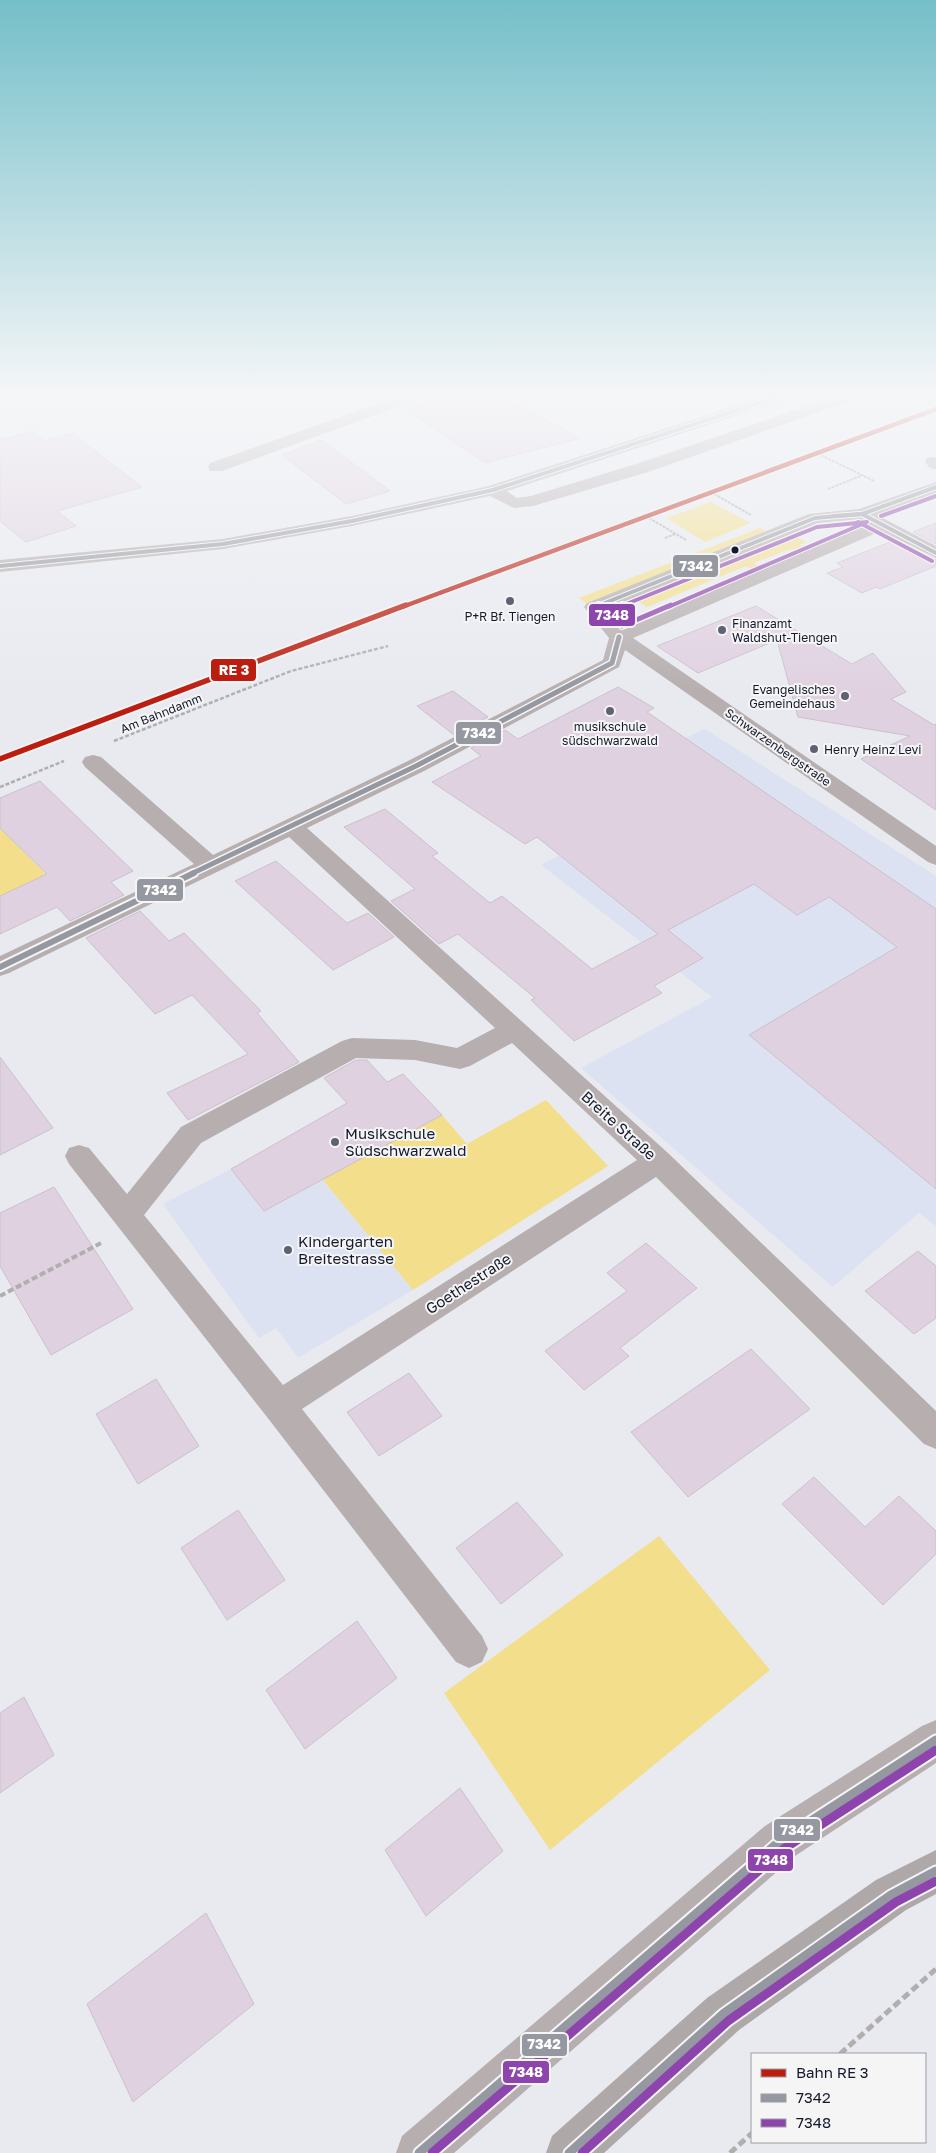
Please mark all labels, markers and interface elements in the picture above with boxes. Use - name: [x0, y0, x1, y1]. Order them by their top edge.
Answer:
- unlabelled marker: [730, 545, 740, 555]
- line badge: 7342: [672, 554, 719, 578]
- text: 7342: [679, 557, 713, 574]
- marker: P+R Bf. Tiengen: [504, 595, 516, 607]
- line badge: 7348: [588, 603, 636, 627]
- text: 7348: [595, 606, 629, 623]
- place label: P+R Bf. Tiengen: [465, 609, 555, 624]
- place label: Finanzamt Waldshut-Tiengen: [732, 616, 837, 645]
- marker: Finanzamt Waldshut-Tiengen: [716, 624, 728, 636]
- line badge: RE 3: [210, 658, 257, 682]
- text: RE 3: [219, 661, 249, 678]
- place label: Evangelisches Gemeindehaus: [749, 682, 835, 711]
- street label: Am Bahndamm: [118, 690, 204, 736]
- marker: Evangelisches Gemeindehaus: [839, 690, 851, 702]
- marker: musikschule südschwarzwald: [604, 705, 616, 717]
- street label: Schwarzenbergstraße: [722, 705, 834, 789]
- place label: musikschule südschwarzwald: [562, 719, 658, 748]
- line badge: 7342: [455, 721, 502, 745]
- text: 7342: [462, 724, 496, 741]
- place label: Henry Heinz Levi: [824, 742, 921, 757]
- marker: Henry Heinz Levi: [808, 743, 820, 755]
- line badge: 7342: [136, 878, 184, 902]
- text: 7342: [143, 881, 177, 898]
- street label: Breite Straße: [578, 1087, 660, 1163]
- place label: Musikschule Südschwarzwald: [345, 1124, 466, 1159]
- marker: Musikschule Südschwarzwald: [329, 1136, 341, 1148]
- place label: Kindergarten Breitestrasse: [298, 1232, 394, 1267]
- marker: Kindergarten Breitestrasse: [282, 1244, 294, 1256]
- street label: Goethestraße: [422, 1249, 514, 1317]
- line badge: 7342: [773, 1818, 821, 1842]
- text: 7342: [780, 1821, 814, 1838]
- line badge: 7348: [747, 1848, 794, 1872]
- text: 7348: [754, 1851, 788, 1868]
- line badge: 7342: [521, 2033, 568, 2057]
- text: 7342: [527, 2035, 561, 2052]
- legend: [751, 2053, 926, 2143]
- line badge: 7348: [502, 2060, 550, 2084]
- text: 7348: [509, 2063, 543, 2080]
- text: Bahn RE 3: [796, 2063, 869, 2081]
- text: 7342: [796, 2088, 831, 2106]
- text: 7348: [796, 2113, 831, 2131]

